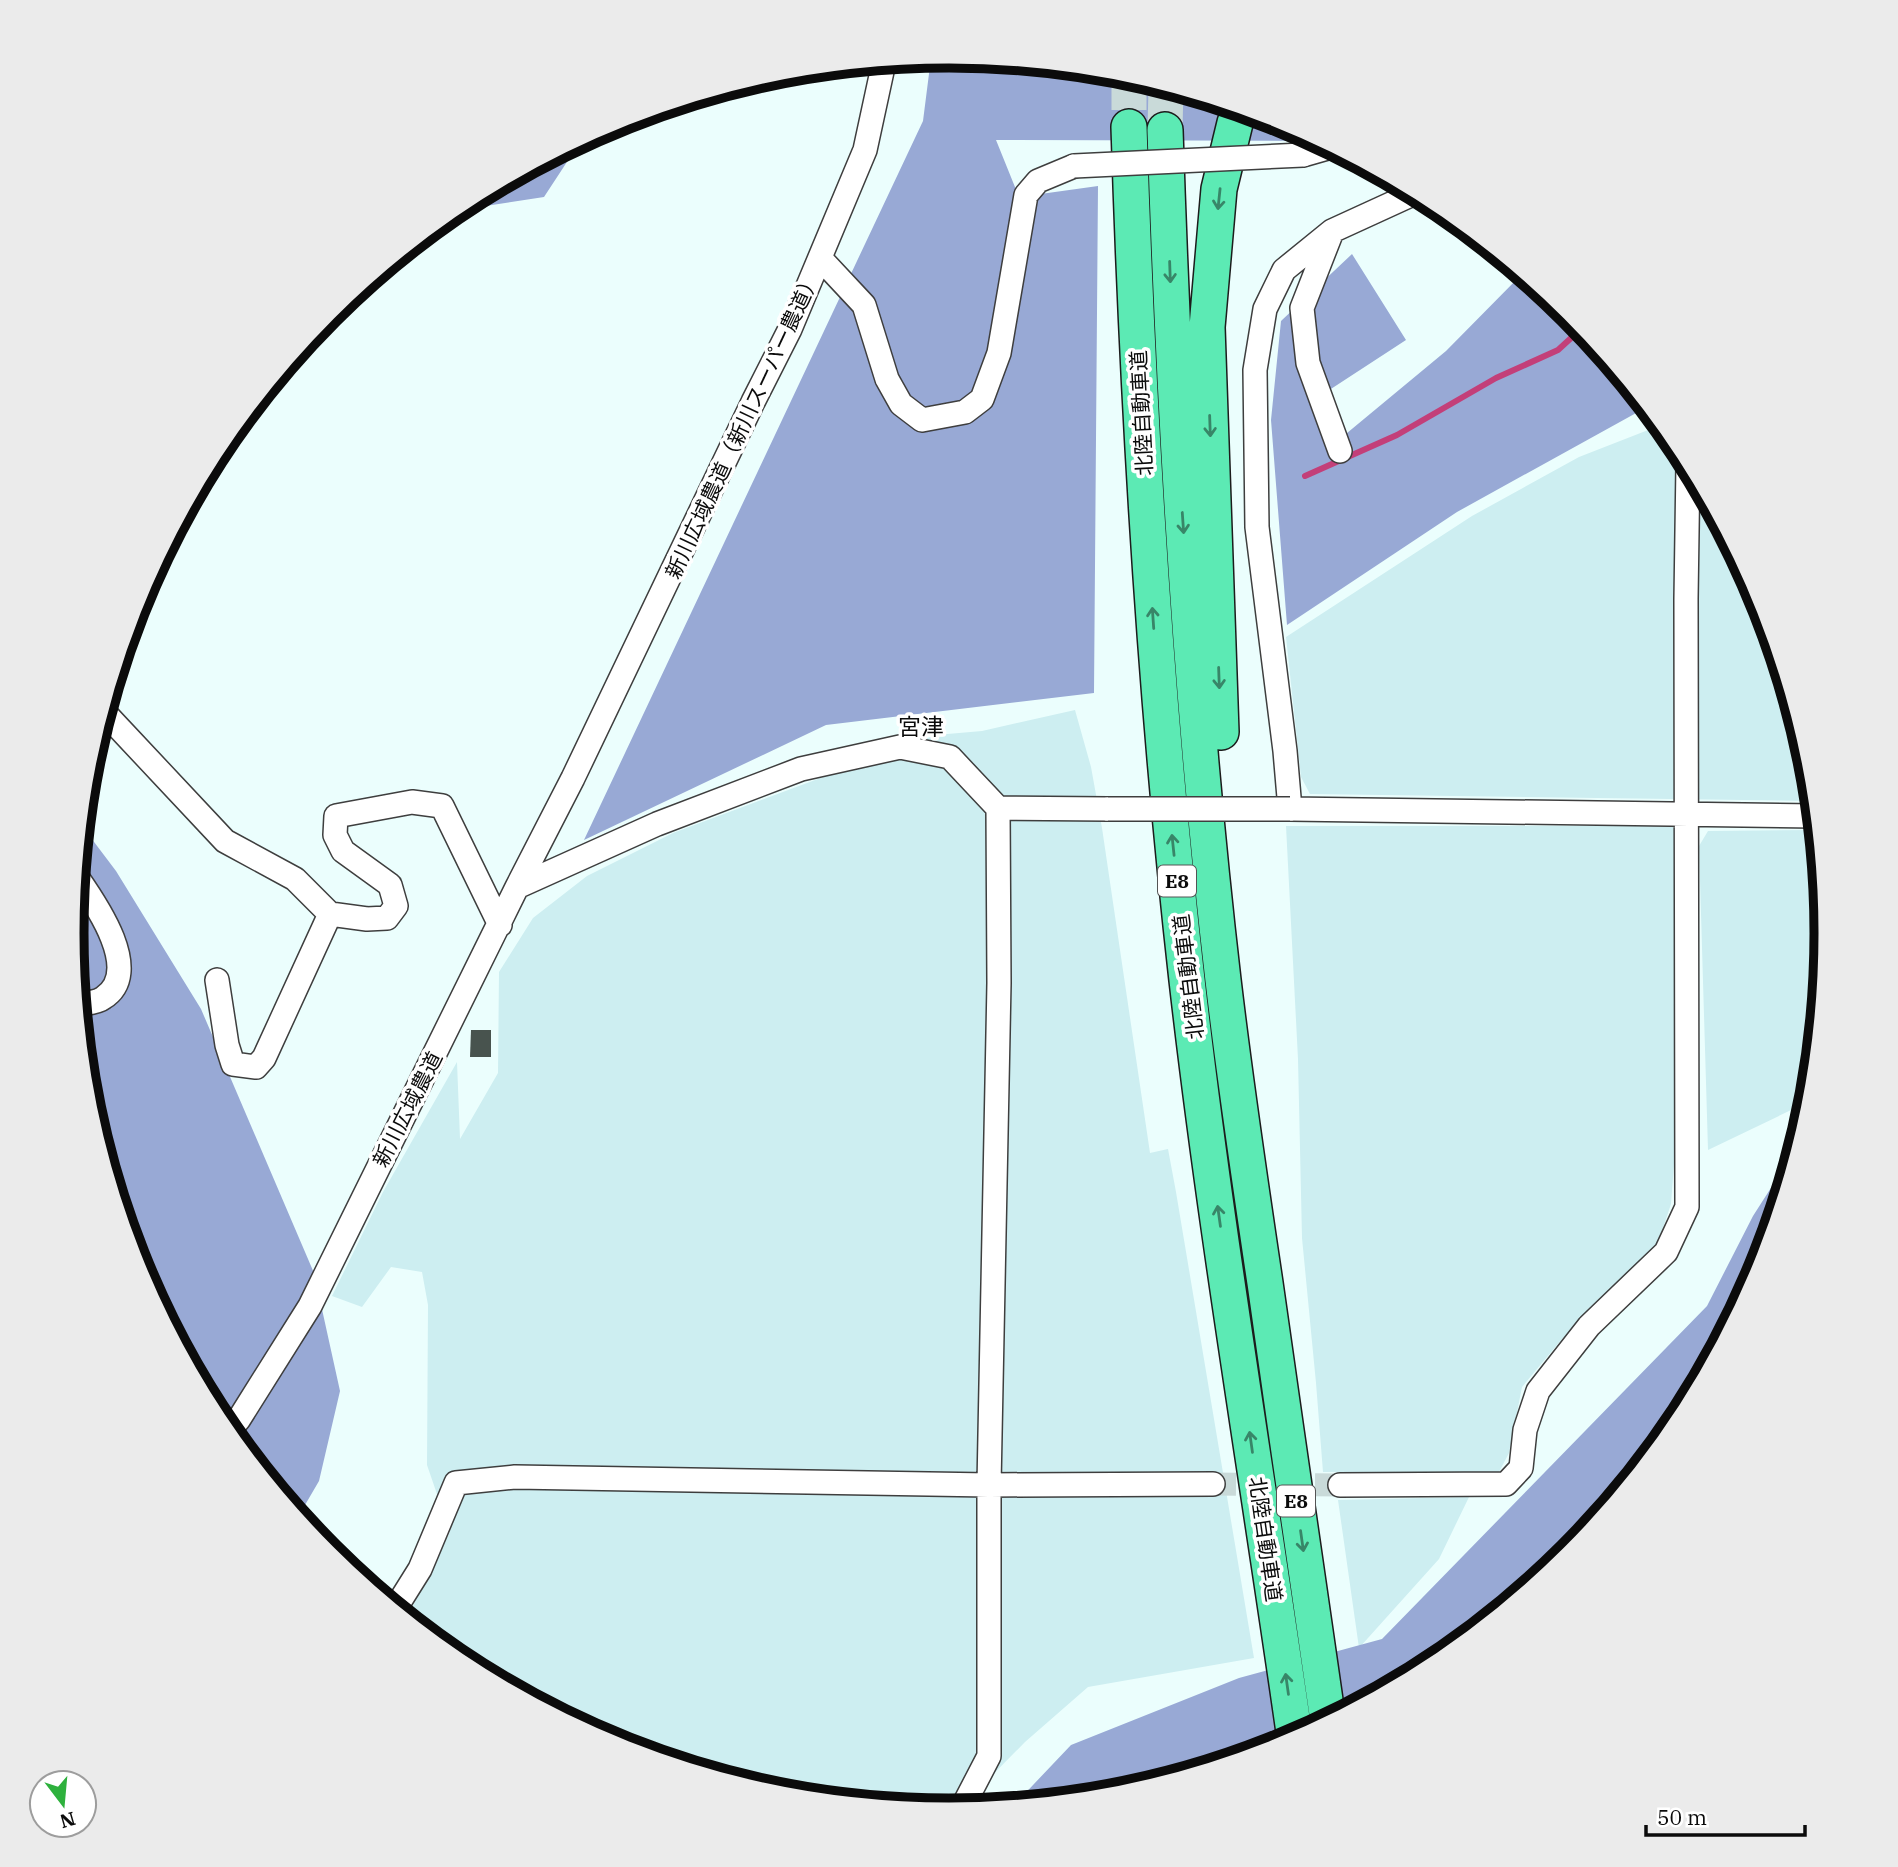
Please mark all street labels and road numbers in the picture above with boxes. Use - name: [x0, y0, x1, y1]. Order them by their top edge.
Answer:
- street label: 新川広域農道（新川スーパー農道）: [658, 267, 826, 583]
- street label: 北陸自動車道: [1124, 349, 1158, 477]
- road number: E8: [1158, 866, 1196, 897]
- street label: 北陸自動車道: [1166, 913, 1210, 1041]
- street label: 新川広域農道: [366, 1047, 448, 1171]
- street label: 北陸自動車道: [1243, 1475, 1289, 1603]
- road number: E8: [1277, 1485, 1315, 1516]

